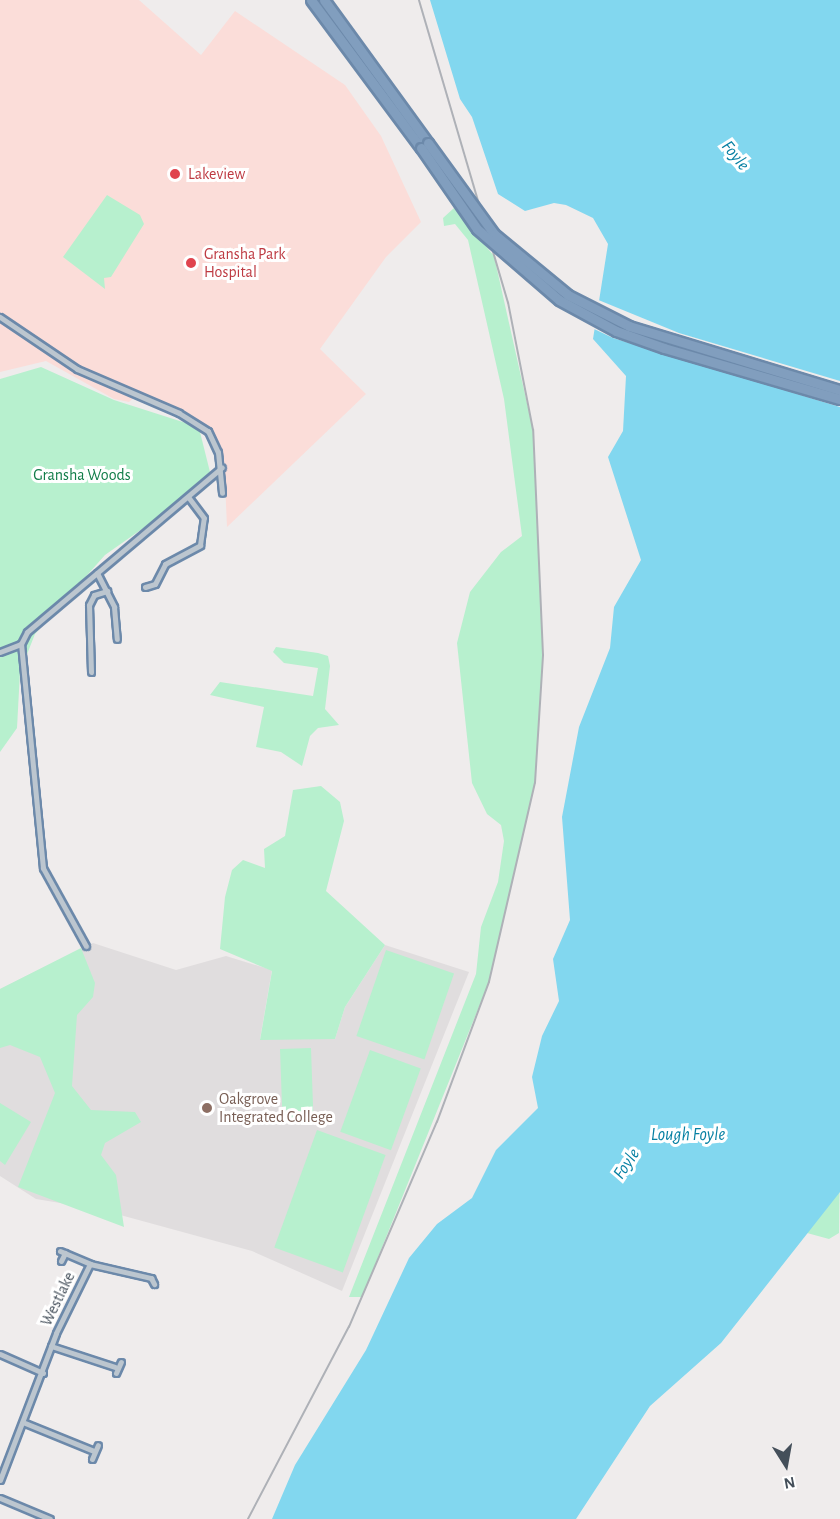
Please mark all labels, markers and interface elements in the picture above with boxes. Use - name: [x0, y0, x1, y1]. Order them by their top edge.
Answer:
- water label: Foyle: [716, 137, 754, 175]
- place label: Lakeview: [188, 164, 245, 184]
- marker: Lakeview: [166, 165, 184, 183]
- place label: Gransha Park Hospital: [204, 244, 286, 282]
- marker: Gransha Park Hospital: [182, 254, 200, 272]
- park label: Gransha Woods: [33, 465, 131, 485]
- place label: Oakgrove Integrated College: [219, 1089, 333, 1127]
- marker: Oakgrove Integrated College: [200, 1101, 214, 1115]
- water label: Lough Foyle: [651, 1124, 725, 1146]
- water label: Foyle: [609, 1144, 645, 1184]
- street label: Westlake: [37, 1269, 79, 1329]
- north arrow: [756, 1435, 816, 1495]
- text: N: [782, 1474, 796, 1492]

